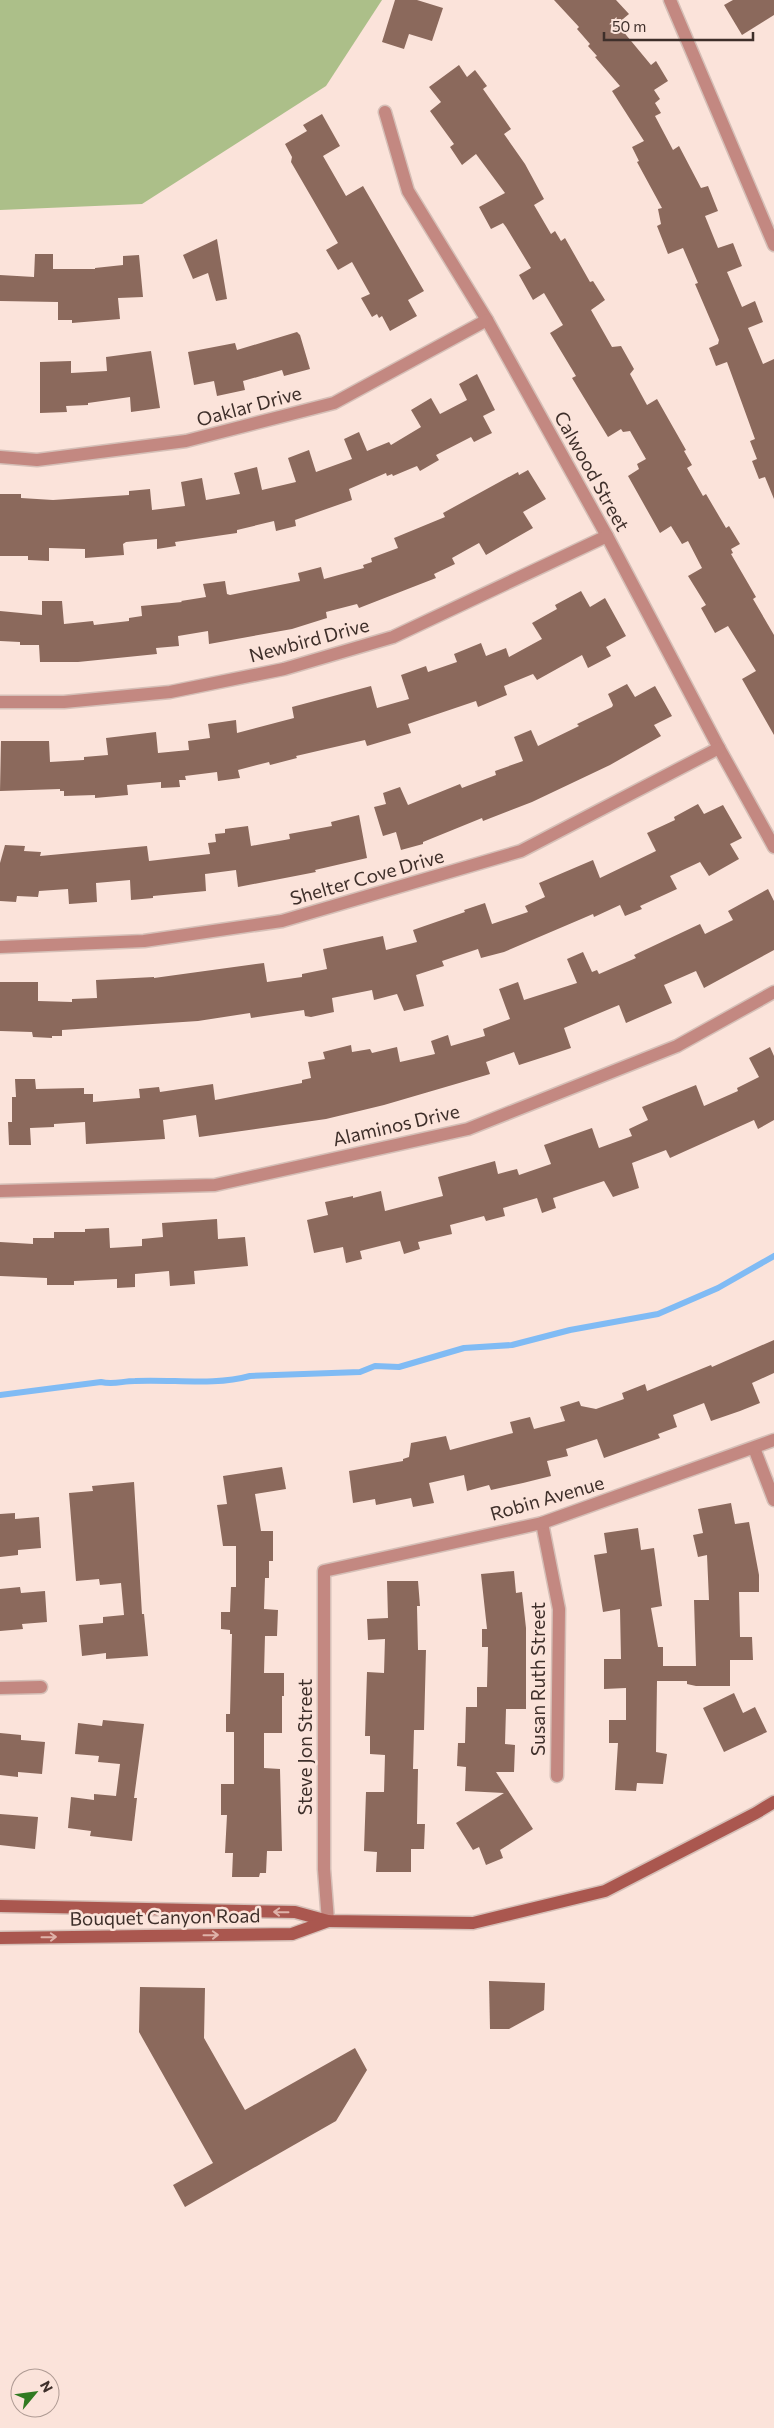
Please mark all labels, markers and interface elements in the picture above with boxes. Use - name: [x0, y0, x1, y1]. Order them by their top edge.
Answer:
- scale bar: [604, 10, 753, 42]
- text: 50 m: [612, 17, 646, 35]
- street label: Oaklar Drive: [194, 380, 304, 431]
- street label: Calwood Street: [550, 407, 635, 535]
- street label: Newbird Drive: [246, 612, 371, 667]
- street label: Shelter Cove Drive: [287, 844, 446, 909]
- street label: Alaminos Drive: [330, 1099, 462, 1150]
- street label: Robin Avenue: [487, 1470, 606, 1525]
- street label: Susan Ruth Street: [526, 1602, 549, 1756]
- street label: Steve Jon Street: [293, 1679, 316, 1815]
- street label: Bouquet Canyon Road: [69, 1903, 260, 1930]
- one-way arrow: [273, 1907, 290, 1917]
- one-way arrow: [202, 1930, 219, 1940]
- one-way arrow: [40, 1933, 56, 1942]
- north arrow: [10, 2368, 60, 2418]
- text: N: [37, 2378, 57, 2395]

